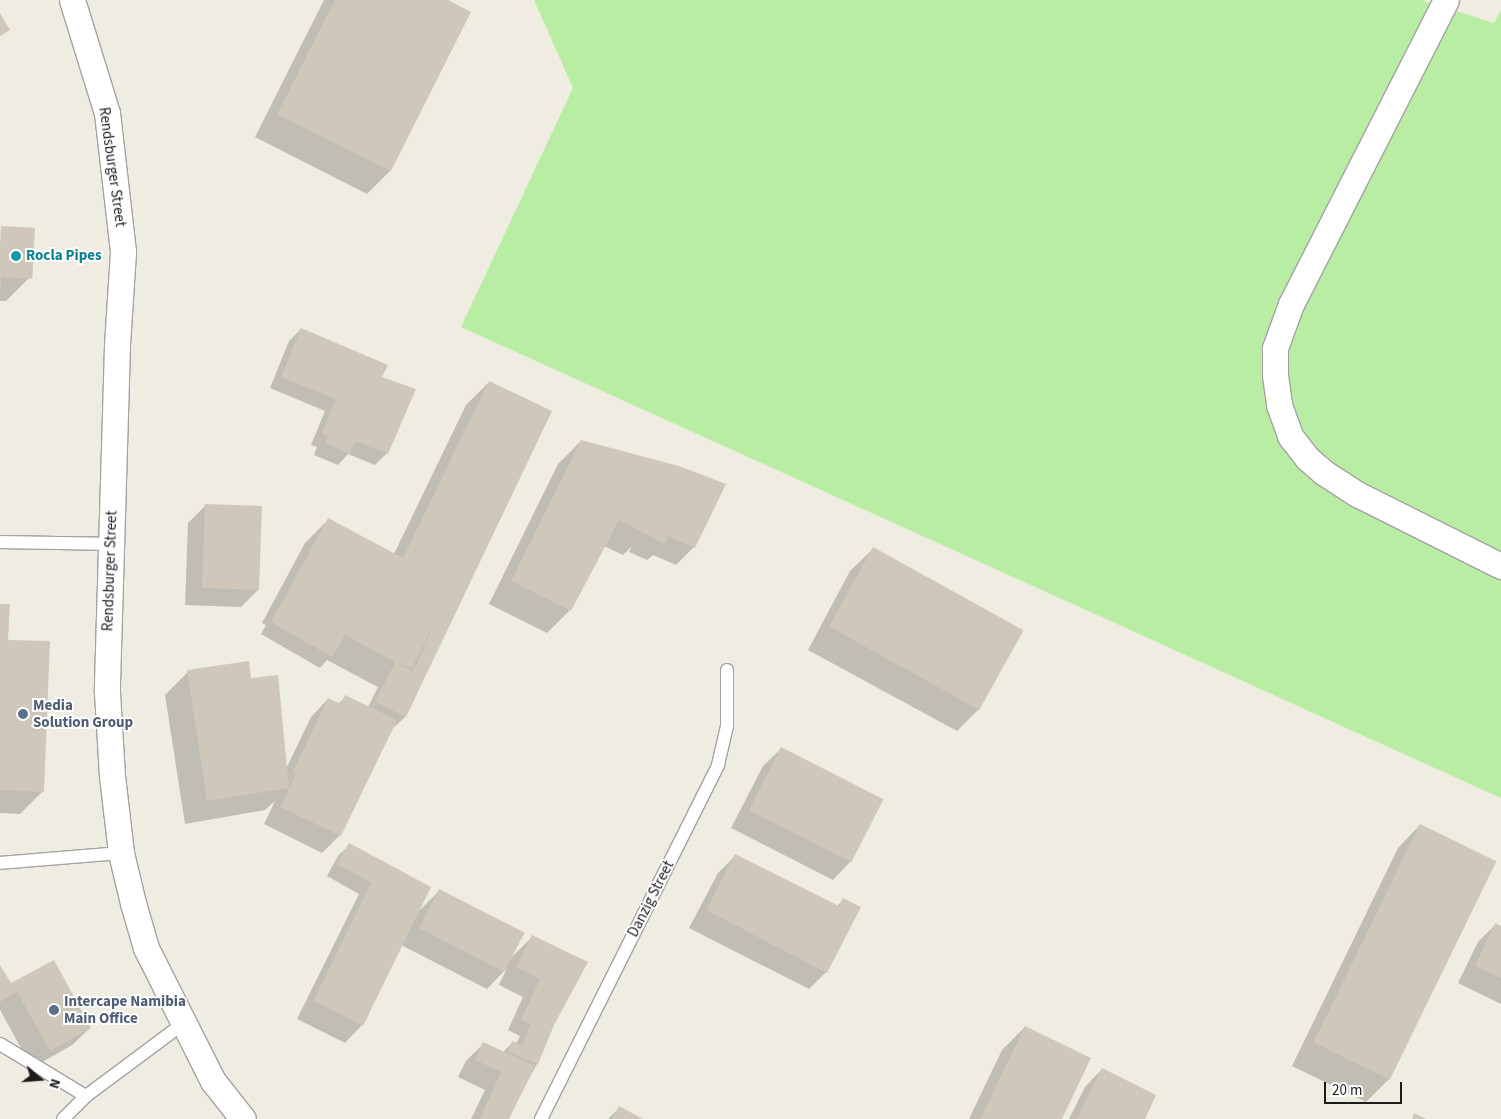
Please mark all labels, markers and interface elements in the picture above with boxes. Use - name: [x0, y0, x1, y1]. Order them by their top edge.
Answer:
- street label: Rendsburger Street: [95, 106, 129, 228]
- place label: Rocla Pipes: [26, 247, 102, 265]
- marker: Rocla Pipes: [10, 250, 22, 262]
- street label: Rendsburger Street: [99, 510, 121, 632]
- place label: Media Solution Group: [33, 696, 133, 731]
- marker: Media Solution Group: [17, 708, 29, 720]
- street label: Danzig Street: [624, 858, 678, 940]
- place label: Intercape Namibia Main Office: [64, 992, 186, 1027]
- marker: Intercape Namibia Main Office: [48, 1004, 60, 1016]
- north arrow: [15, 1054, 65, 1104]
- scale bar: [1326, 1072, 1404, 1104]
- text: N: [43, 1076, 65, 1091]
- text: 20 m: [1332, 1080, 1362, 1101]

